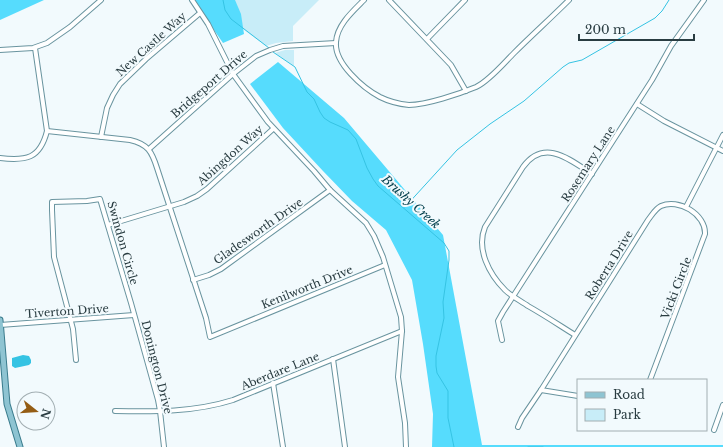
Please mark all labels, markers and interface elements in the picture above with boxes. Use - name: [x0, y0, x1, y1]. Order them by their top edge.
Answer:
- street label: New Castle Way: [113, 9, 189, 79]
- scale bar: [579, 16, 694, 42]
- text: 200 m: [585, 22, 626, 37]
- street label: Bridgeport Drive: [168, 47, 250, 121]
- street label: Abingdon Way: [194, 122, 266, 189]
- street label: Rosemary Lane: [558, 123, 618, 205]
- water label: Brushy Creek: [378, 171, 444, 232]
- street label: Gladesworth Drive: [211, 195, 305, 267]
- street label: Swindon Circle: [104, 200, 142, 286]
- street label: Roberta Drive: [582, 228, 636, 302]
- street label: Vicki Circle: [657, 255, 694, 322]
- street label: Kenilworth Drive: [259, 262, 355, 312]
- street label: Tiverton Drive: [25, 301, 109, 321]
- street label: Donington Drive: [139, 319, 175, 415]
- street label: Aberdare Lane: [238, 349, 321, 393]
- legend: [577, 379, 707, 431]
- text: Road: [613, 387, 645, 402]
- north arrow: [16, 391, 56, 431]
- text: N: [37, 407, 54, 422]
- text: Park: [613, 407, 641, 422]

